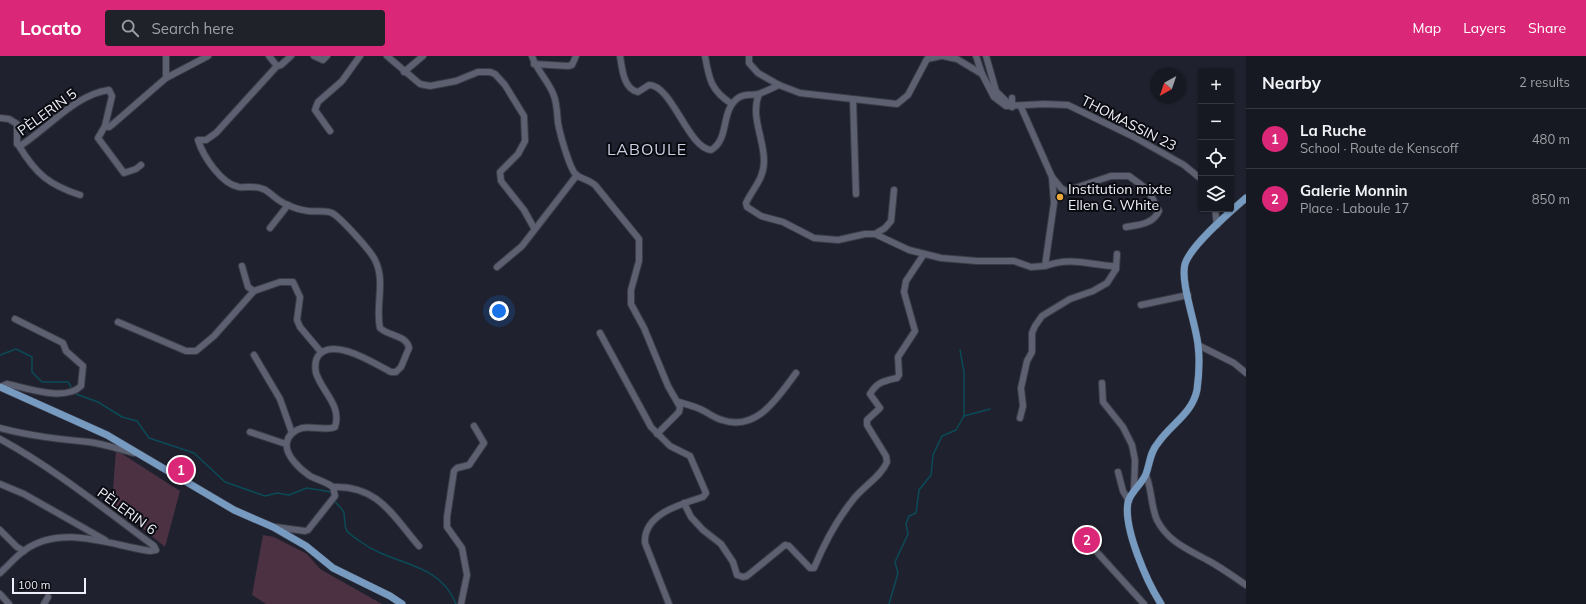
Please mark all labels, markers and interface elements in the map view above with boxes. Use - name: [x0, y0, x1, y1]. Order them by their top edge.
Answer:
- search box: [105, 10, 385, 46]
- text: Locato: [20, 16, 81, 40]
- icon: search: [119, 17, 141, 39]
- text: Search here: [151, 19, 234, 38]
- text: Map: [1412, 19, 1441, 37]
- text: Layers: [1463, 19, 1506, 37]
- text: Share: [1528, 19, 1566, 37]
- north arrow: [1150, 68, 1186, 104]
- map controls: [1198, 68, 1234, 212]
- button: +: [1198, 68, 1234, 104]
- text: Nearby: [1262, 72, 1321, 93]
- text: 2 results: [1519, 74, 1570, 90]
- street label: PÈLERIN 5: [14, 84, 80, 140]
- street label: THOMASSIN 23: [1078, 91, 1180, 155]
- button: −: [1198, 104, 1234, 140]
- text: La Ruche: [1300, 121, 1366, 140]
- text: 1: [1271, 131, 1279, 147]
- text: 480 m: [1532, 131, 1570, 147]
- district label: LABOULE: [607, 139, 687, 159]
- button: locate: [1198, 140, 1234, 176]
- text: School · Route de Kenscoff: [1300, 140, 1458, 156]
- button: layers: [1198, 176, 1234, 212]
- place label: Institution mixte Ellen G. White: [1068, 180, 1172, 214]
- text: Galerie Monnin: [1300, 181, 1408, 200]
- text: 2: [1271, 191, 1279, 207]
- text: 850 m: [1532, 191, 1570, 207]
- marker: Institution mixte Ellen G. White: [1055, 192, 1065, 202]
- text: Place · Laboule 17: [1300, 200, 1409, 216]
- your location: [489, 301, 509, 321]
- pin: 1: [168, 455, 194, 485]
- street label: PÈLERIN 6: [94, 483, 160, 539]
- pin: 2: [1074, 525, 1100, 555]
- scale bar: [12, 576, 86, 595]
- text: 100 m: [18, 578, 50, 592]

